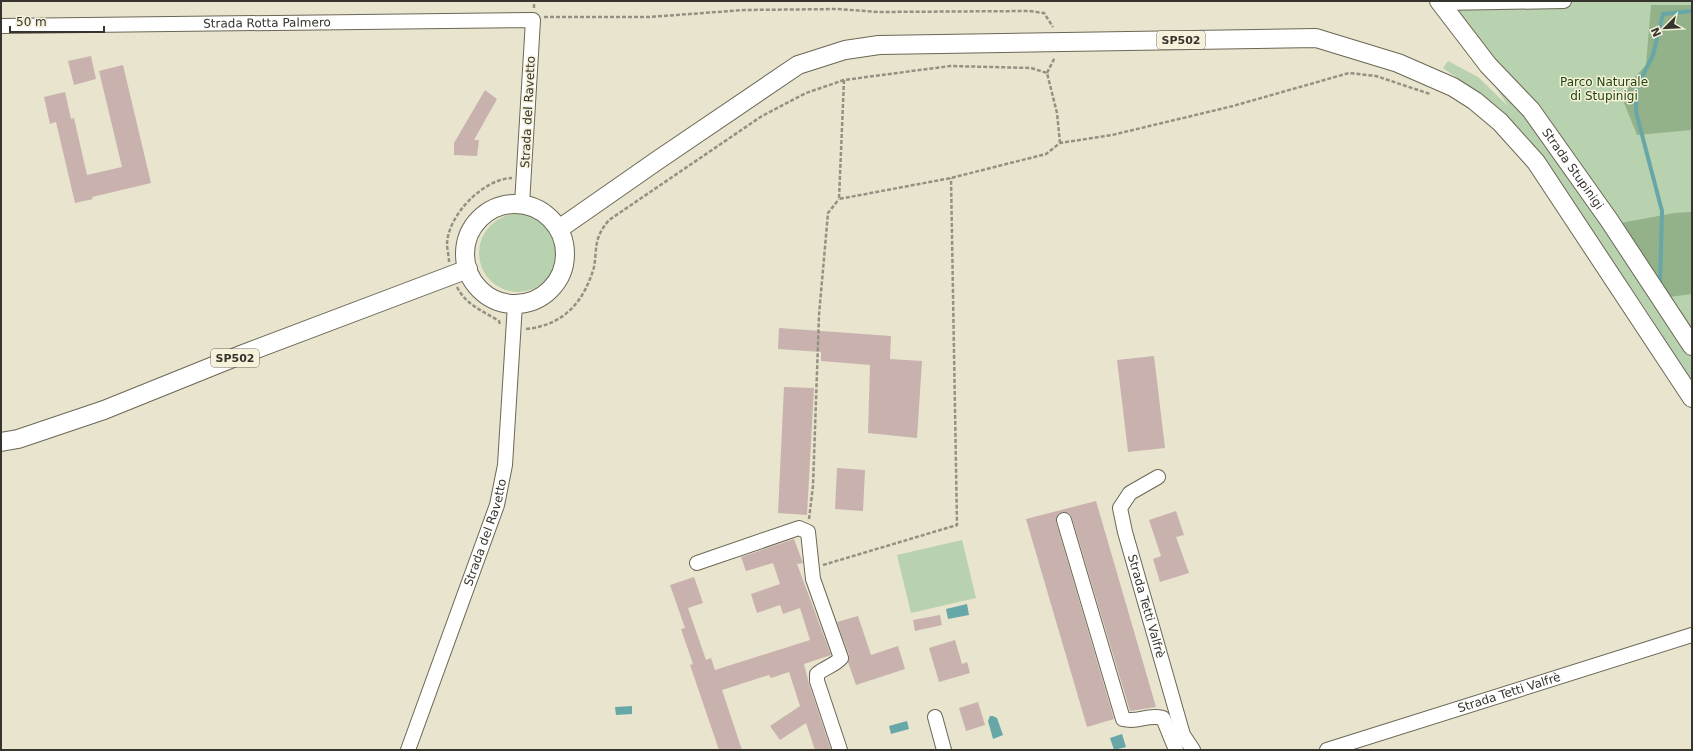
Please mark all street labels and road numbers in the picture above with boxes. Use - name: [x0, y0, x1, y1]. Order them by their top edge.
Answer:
- street label: Strada Rotta Palmero: [203, 15, 331, 31]
- road number: SP502: [1157, 31, 1205, 49]
- street label: Strada del Ravetto: [518, 56, 538, 168]
- street label: Strada Stupinigi: [1539, 126, 1606, 212]
- road number: SP502: [211, 349, 259, 367]
- street label: Strada del Ravetto: [461, 478, 509, 588]
- street label: Strada Tetti Valfrè: [1125, 553, 1168, 660]
- street label: Strada Tetti Valfrè: [1456, 670, 1562, 715]

